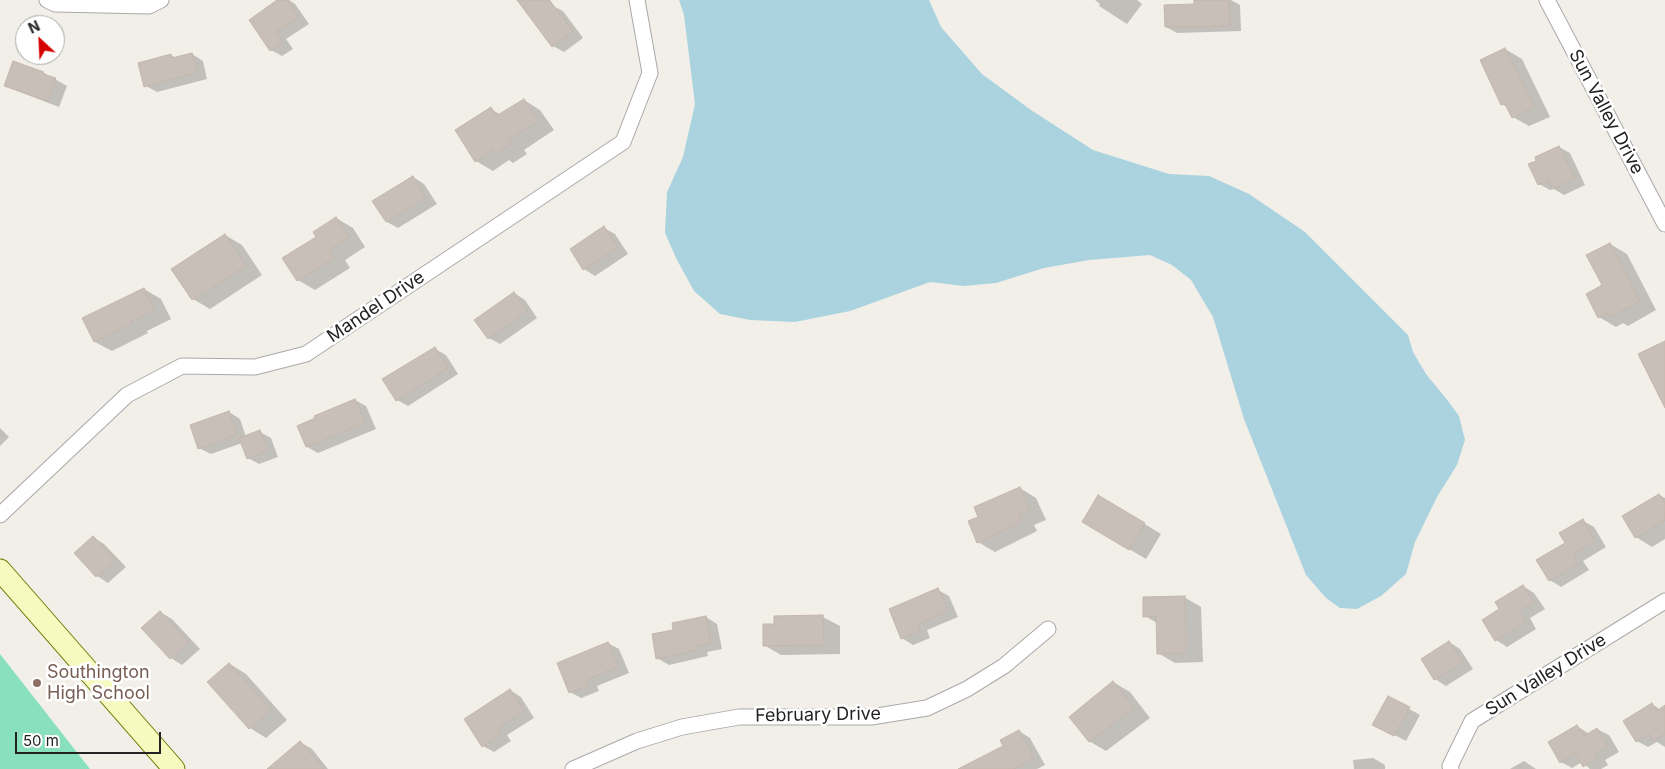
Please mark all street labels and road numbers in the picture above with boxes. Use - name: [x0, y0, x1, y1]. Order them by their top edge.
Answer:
- street label: Sun Valley Drive: [1564, 46, 1648, 178]
- street label: Mandel Drive: [323, 267, 429, 347]
- street label: Sun Valley Drive: [1482, 629, 1610, 721]
- street label: February Drive: [755, 703, 881, 727]

